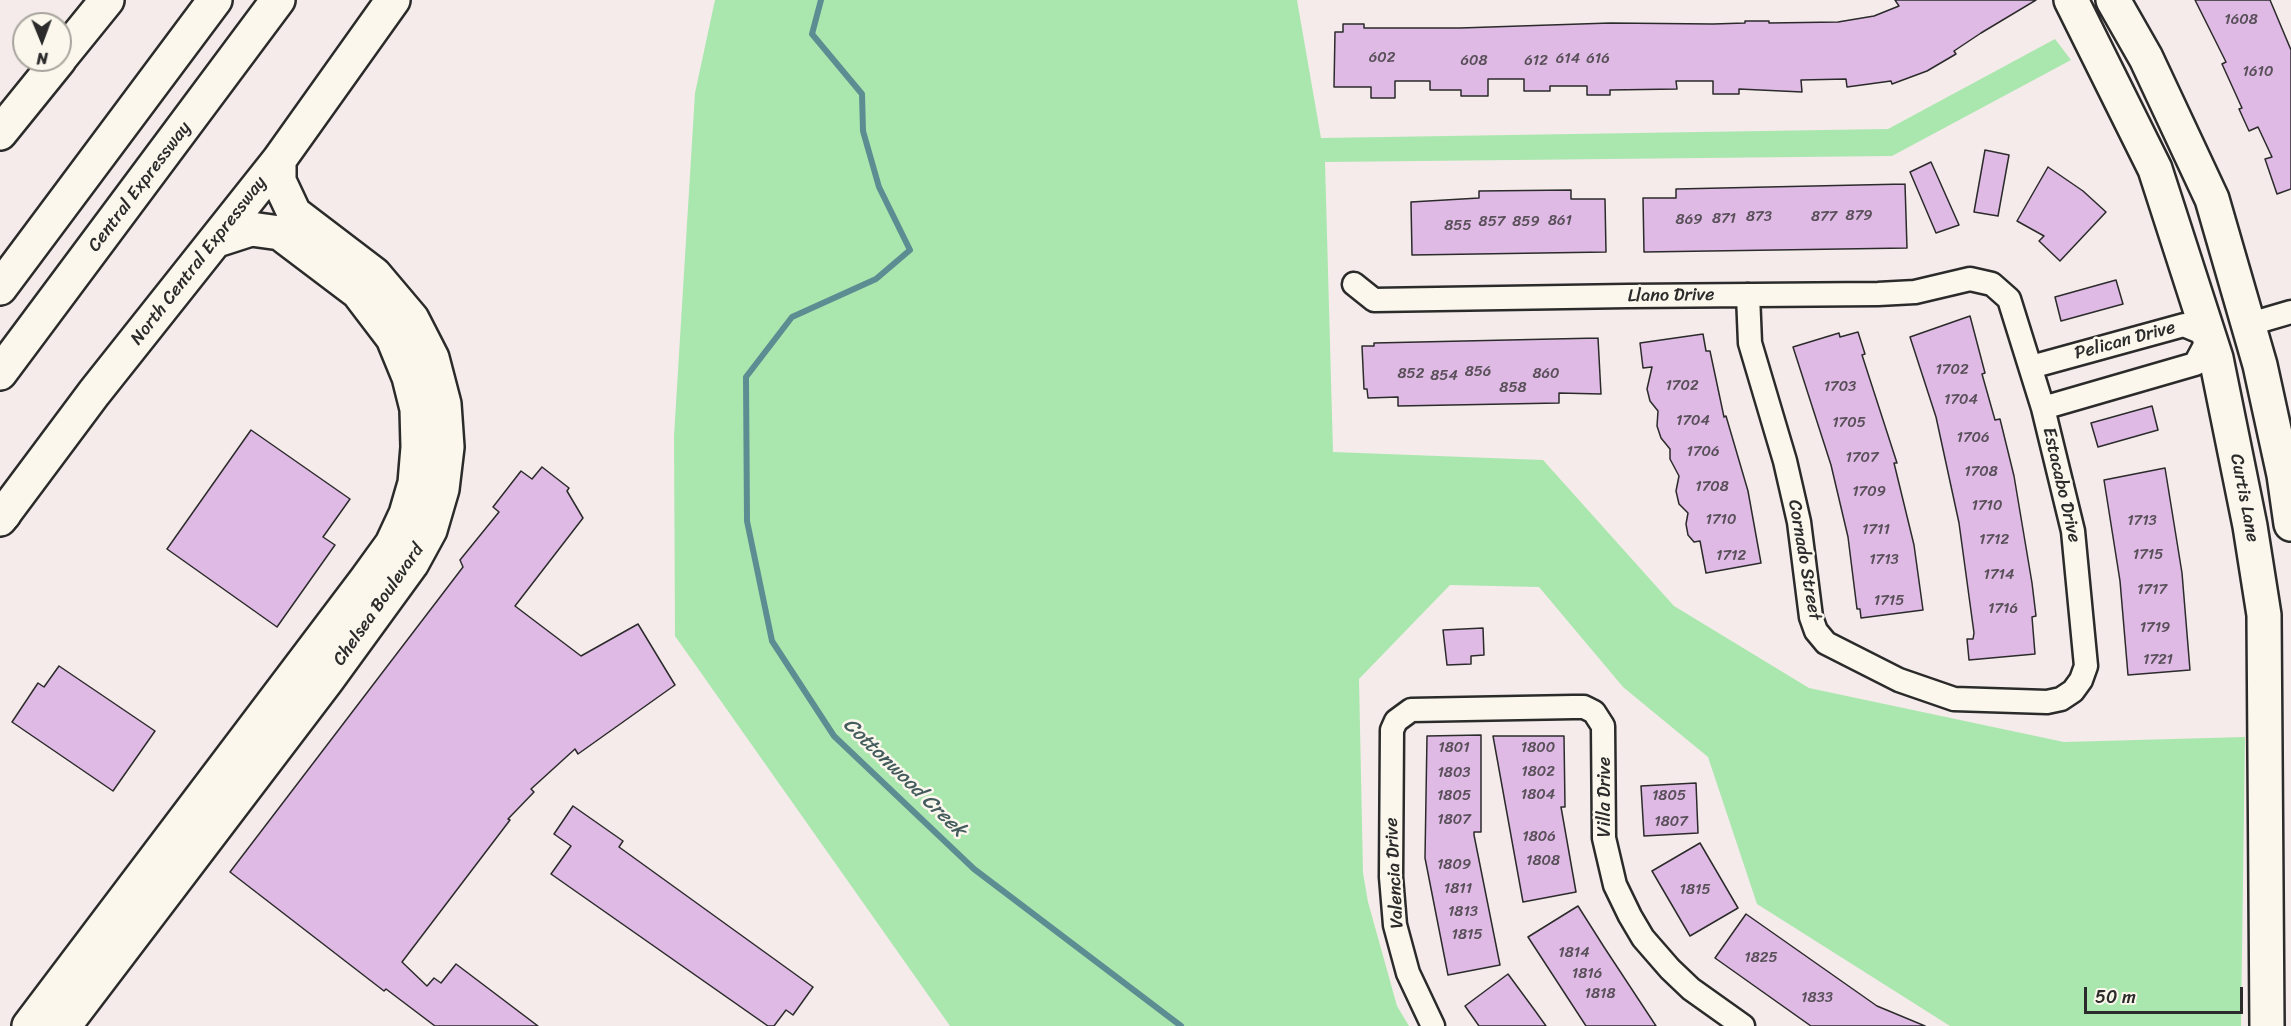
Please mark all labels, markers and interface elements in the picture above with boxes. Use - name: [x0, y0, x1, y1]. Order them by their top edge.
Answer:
- house number: 1608: [2224, 11, 2258, 29]
- north arrow: [12, 12, 72, 72]
- text: N: [36, 44, 48, 73]
- house number: 602: [1369, 49, 1395, 67]
- house number: 614: [1556, 50, 1580, 68]
- house number: 616: [1586, 50, 1610, 68]
- house number: 608: [1460, 52, 1488, 70]
- house number: 612: [1524, 52, 1548, 70]
- house number: 1610: [2243, 63, 2273, 81]
- street label: Central Expressway: [84, 118, 196, 256]
- street label: North Central Expressway: [126, 172, 272, 350]
- house number: 879: [1846, 207, 1872, 225]
- house number: 873: [1746, 208, 1772, 226]
- house number: 877: [1811, 208, 1837, 226]
- house number: 871: [1712, 210, 1736, 228]
- house number: 869: [1676, 211, 1702, 229]
- house number: 861: [1548, 212, 1572, 230]
- house number: 857: [1479, 213, 1505, 231]
- house number: 859: [1512, 213, 1540, 231]
- house number: 855: [1444, 217, 1472, 235]
- street label: Llano Drive: [1627, 284, 1715, 308]
- street label: Pelican Drive: [2072, 317, 2178, 365]
- house number: 1702: [1935, 361, 1969, 379]
- house number: 856: [1465, 363, 1491, 381]
- house number: 852: [1398, 365, 1424, 383]
- house number: 860: [1532, 365, 1560, 383]
- house number: 854: [1430, 367, 1458, 385]
- house number: 1702: [1665, 377, 1699, 395]
- house number: 1703: [1824, 378, 1856, 396]
- house number: 858: [1499, 379, 1527, 397]
- house number: 1704: [1944, 391, 1978, 409]
- house number: 1704: [1676, 412, 1710, 430]
- house number: 1705: [1832, 414, 1866, 432]
- street label: Estacabo Drive: [2037, 425, 2085, 545]
- house number: 1706: [1957, 429, 1989, 447]
- house number: 1706: [1687, 443, 1719, 461]
- house number: 1707: [1845, 449, 1879, 467]
- street label: Curtis Lane: [2225, 452, 2263, 544]
- house number: 1708: [1964, 463, 1998, 481]
- house number: 1708: [1695, 478, 1729, 496]
- house number: 1709: [1852, 483, 1886, 501]
- house number: 1710: [1972, 497, 2002, 515]
- street label: Cornado Street: [1783, 498, 1825, 622]
- house number: 1710: [1706, 511, 1736, 529]
- house number: 1713: [2127, 512, 2157, 530]
- house number: 1711: [1862, 521, 1890, 539]
- house number: 1712: [1979, 531, 2009, 549]
- street label: Chelsea Boulevard: [329, 540, 429, 670]
- house number: 1715: [2133, 546, 2163, 564]
- house number: 1712: [1716, 547, 1746, 565]
- house number: 1713: [1869, 551, 1899, 569]
- house number: 1714: [1984, 566, 2014, 584]
- house number: 1717: [2137, 581, 2167, 599]
- house number: 1715: [1874, 592, 1904, 610]
- house number: 1716: [1988, 600, 2018, 618]
- house number: 1719: [2140, 619, 2170, 637]
- house number: 1721: [2143, 651, 2173, 669]
- water label: Cottonwood Creek: [838, 713, 970, 843]
- house number: 1801: [1438, 739, 1470, 757]
- house number: 1800: [1521, 739, 1555, 757]
- street label: Villa Drive: [1594, 757, 1616, 837]
- house number: 1802: [1521, 763, 1555, 781]
- house number: 1803: [1437, 764, 1471, 782]
- house number: 1804: [1521, 786, 1555, 804]
- house number: 1805: [1437, 787, 1471, 805]
- house number: 1805: [1652, 787, 1686, 805]
- house number: 1807: [1437, 811, 1471, 829]
- house number: 1807: [1654, 813, 1688, 831]
- street label: Valencia Drive: [1381, 817, 1409, 929]
- house number: 1806: [1522, 828, 1556, 846]
- house number: 1808: [1526, 852, 1560, 870]
- house number: 1809: [1437, 856, 1471, 874]
- house number: 1811: [1444, 880, 1472, 898]
- house number: 1815: [1679, 881, 1711, 899]
- house number: 1813: [1448, 903, 1478, 921]
- house number: 1815: [1451, 926, 1483, 944]
- house number: 1814: [1558, 944, 1590, 962]
- house number: 1825: [1744, 949, 1778, 967]
- house number: 1816: [1572, 965, 1602, 983]
- scale bar: [2087, 975, 2246, 1013]
- text: 50 m: [2095, 981, 2136, 1013]
- house number: 1818: [1585, 985, 1615, 1003]
- house number: 1833: [1801, 989, 1833, 1007]

